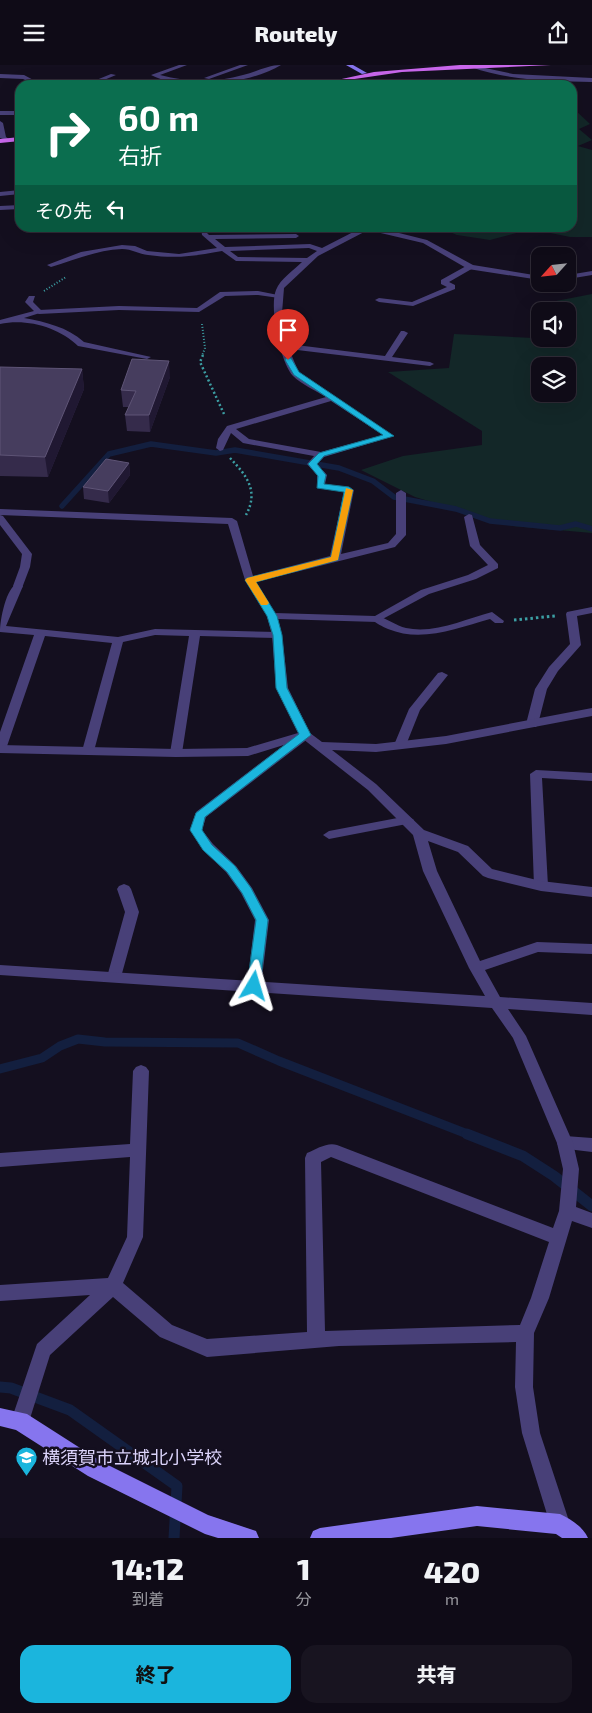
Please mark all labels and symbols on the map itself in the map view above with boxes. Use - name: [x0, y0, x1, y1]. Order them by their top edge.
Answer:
- north arrow: [531, 247, 576, 293]
- pin: [267, 309, 309, 360]
- position arrow: [227, 959, 279, 1011]
- school or university icon: 横須賀市立城北小学校: [14, 1445, 38, 1476]
- place label: 横須賀市立城北小学校: [42, 1446, 222, 1468]

